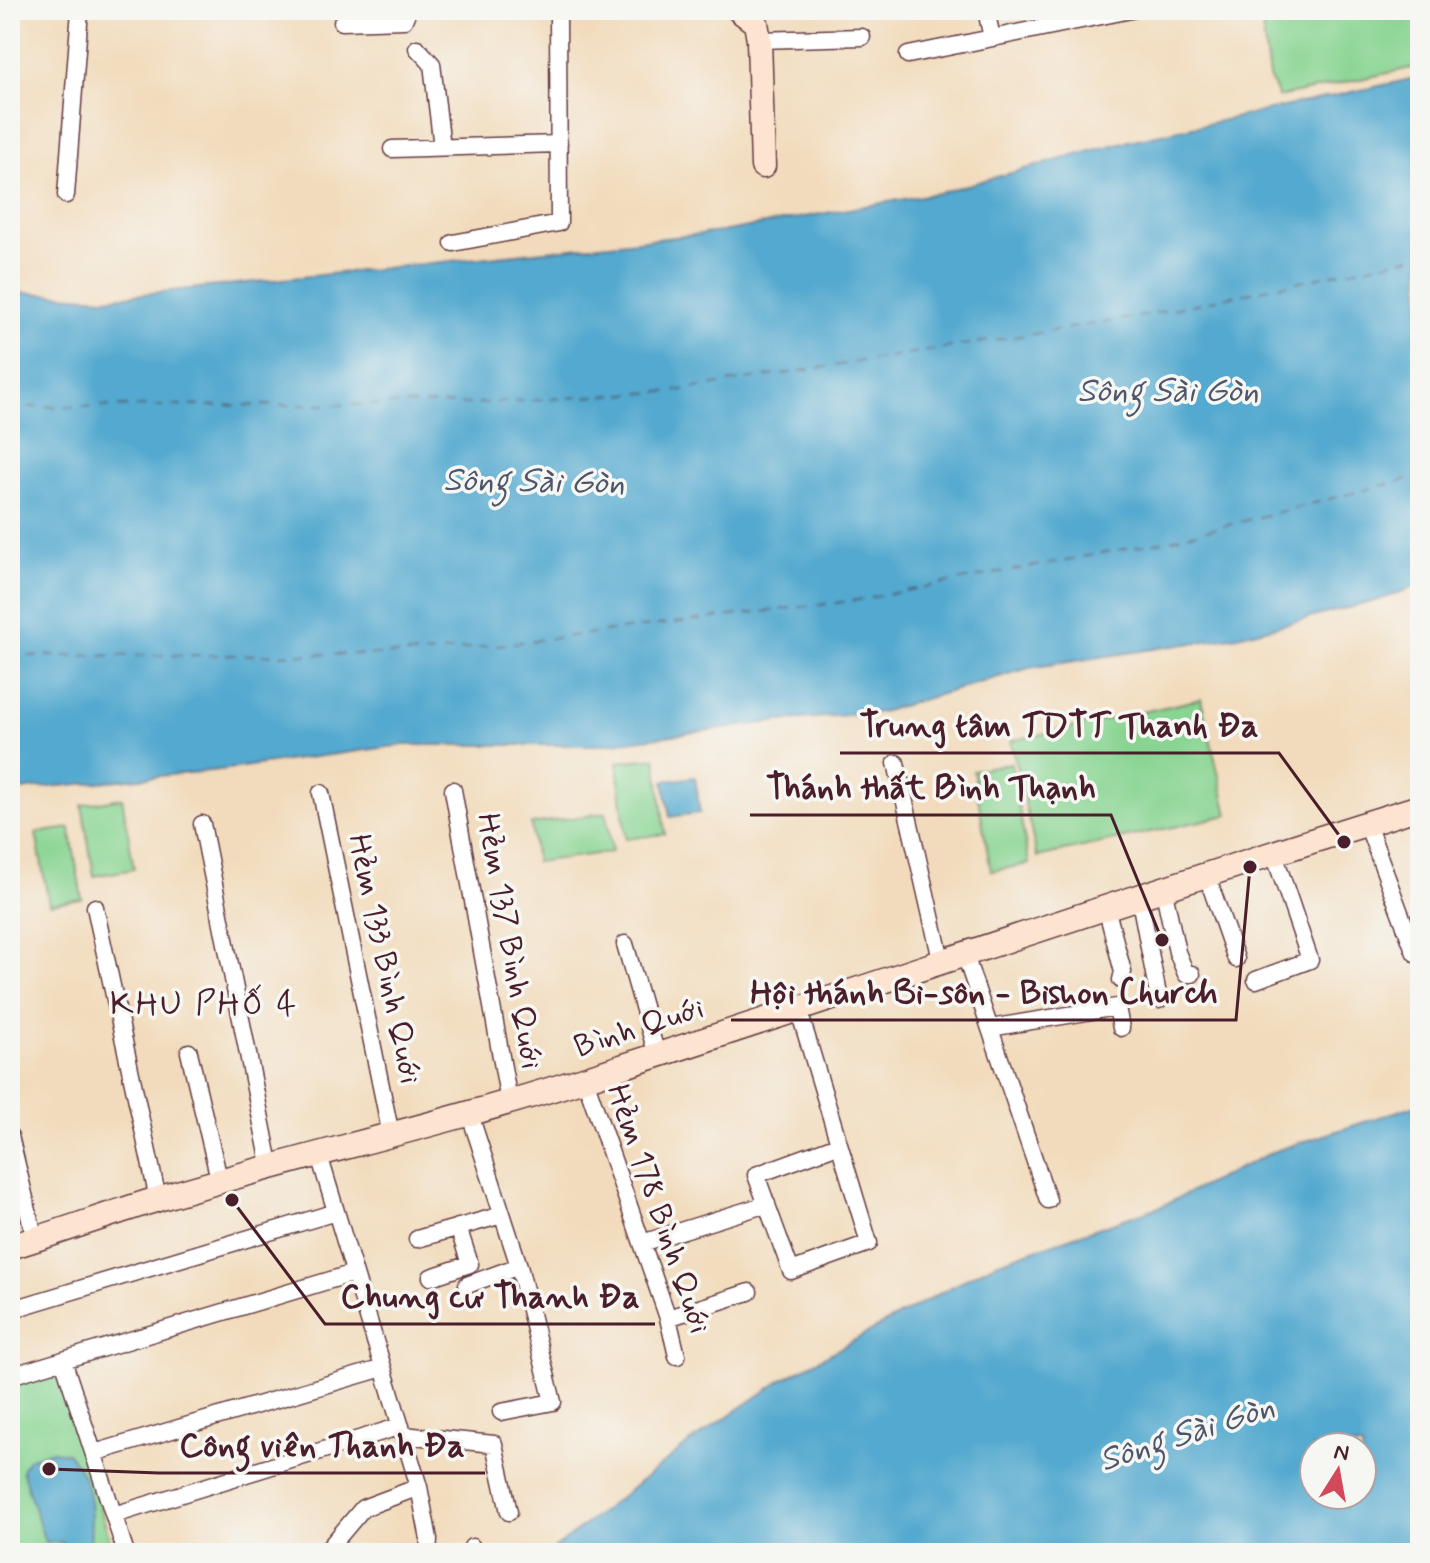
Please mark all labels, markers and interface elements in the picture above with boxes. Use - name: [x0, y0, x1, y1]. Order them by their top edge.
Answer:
- water label: Sông Sài Gòn: [1077, 369, 1259, 417]
- water label: Sông Sài Gòn: [443, 458, 625, 509]
- callout: Trung tâm TDTT Thanh Đa: [840, 695, 1279, 753]
- text: Trung tâm TDTT Thanh Đa: [859, 704, 1259, 749]
- callout: Thánh thất Bình Thạnh: [750, 757, 1111, 815]
- text: Thánh thất Bình Thạnh: [766, 766, 1096, 811]
- street label: Hẻm 137 Bình Quới: [466, 810, 552, 1072]
- street label: Hẻm 133 Bình Quới: [337, 830, 431, 1088]
- callout: Hội thánh Bi-sôn - Bishon Church: [731, 962, 1236, 1020]
- text: Hội thánh Bi-sôn - Bishon Church: [750, 971, 1218, 1016]
- district label: KHU PHỐ 4: [110, 982, 298, 1027]
- street label: Bình Quới: [569, 987, 709, 1069]
- street label: Hẻm 178 Bình Quới: [596, 1079, 720, 1339]
- callout: Chung cư Thanh Đa: [325, 1266, 655, 1324]
- text: Chung cư Thanh Đa: [340, 1275, 640, 1320]
- water label: Sông Sài Gòn: [1094, 1385, 1281, 1486]
- callout: Công viên Thanh Đa: [159, 1415, 485, 1473]
- text: Công viên Thanh Đa: [179, 1424, 465, 1473]
- north arrow: [1298, 1431, 1378, 1511]
- text: N: [1332, 1438, 1351, 1468]

